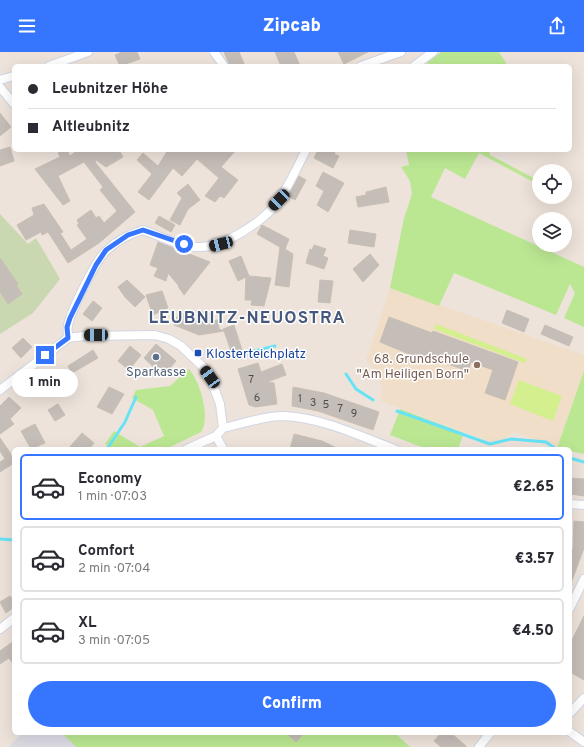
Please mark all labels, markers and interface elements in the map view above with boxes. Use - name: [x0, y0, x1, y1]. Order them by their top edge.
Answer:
- icon: menu: [16, 15, 38, 37]
- text: Zipcab: [263, 15, 321, 38]
- icon: share: [546, 15, 568, 37]
- text: Leubnitzer Höhe: [52, 80, 168, 99]
- text: Altleubnitz: [52, 118, 130, 137]
- map controls: [532, 164, 572, 252]
- button: locate: [532, 164, 572, 204]
- car: [266, 187, 292, 213]
- button: layers: [532, 212, 572, 252]
- route start: [175, 235, 193, 253]
- car: [208, 235, 234, 253]
- district label: LEUBNITZ-NEUOSTRA: [148, 308, 346, 330]
- car: [84, 329, 108, 341]
- route end: [36, 346, 54, 364]
- place label: Klosterteichplatz: [206, 347, 306, 363]
- marker: Klosterteichplatz: [193, 348, 203, 358]
- marker: Sparkasse: [151, 352, 161, 362]
- place label: 68. Grundschule "Am Heiligen Born": [357, 352, 469, 383]
- marker: 68. Grundschule "Am Heiligen Born": [472, 360, 482, 370]
- car: [198, 364, 222, 390]
- place label: Sparkasse: [126, 365, 186, 381]
- callout: 1 min: [12, 369, 78, 397]
- house number: 7: [248, 373, 254, 387]
- text: 1 min: [29, 375, 61, 391]
- house number: 6: [254, 391, 260, 405]
- house number: 1: [298, 392, 302, 406]
- house number: 3: [310, 396, 316, 410]
- house number: 5: [323, 398, 330, 412]
- house number: 7: [337, 402, 343, 416]
- house number: 9: [351, 407, 357, 421]
- icon: car: [30, 469, 66, 505]
- text: Economy: [78, 470, 142, 489]
- text: €2.65: [513, 478, 554, 497]
- text: 1 min · 07:03: [78, 489, 147, 505]
- icon: car: [30, 541, 66, 577]
- text: Comfort: [78, 542, 135, 561]
- text: €3.57: [515, 550, 554, 569]
- text: 2 min · 07:04: [78, 561, 150, 577]
- icon: car: [30, 613, 66, 649]
- text: XL: [78, 614, 96, 633]
- text: €4.50: [512, 622, 554, 641]
- text: 3 min · 07:05: [78, 633, 150, 649]
- button: Confirm: [28, 681, 556, 727]

